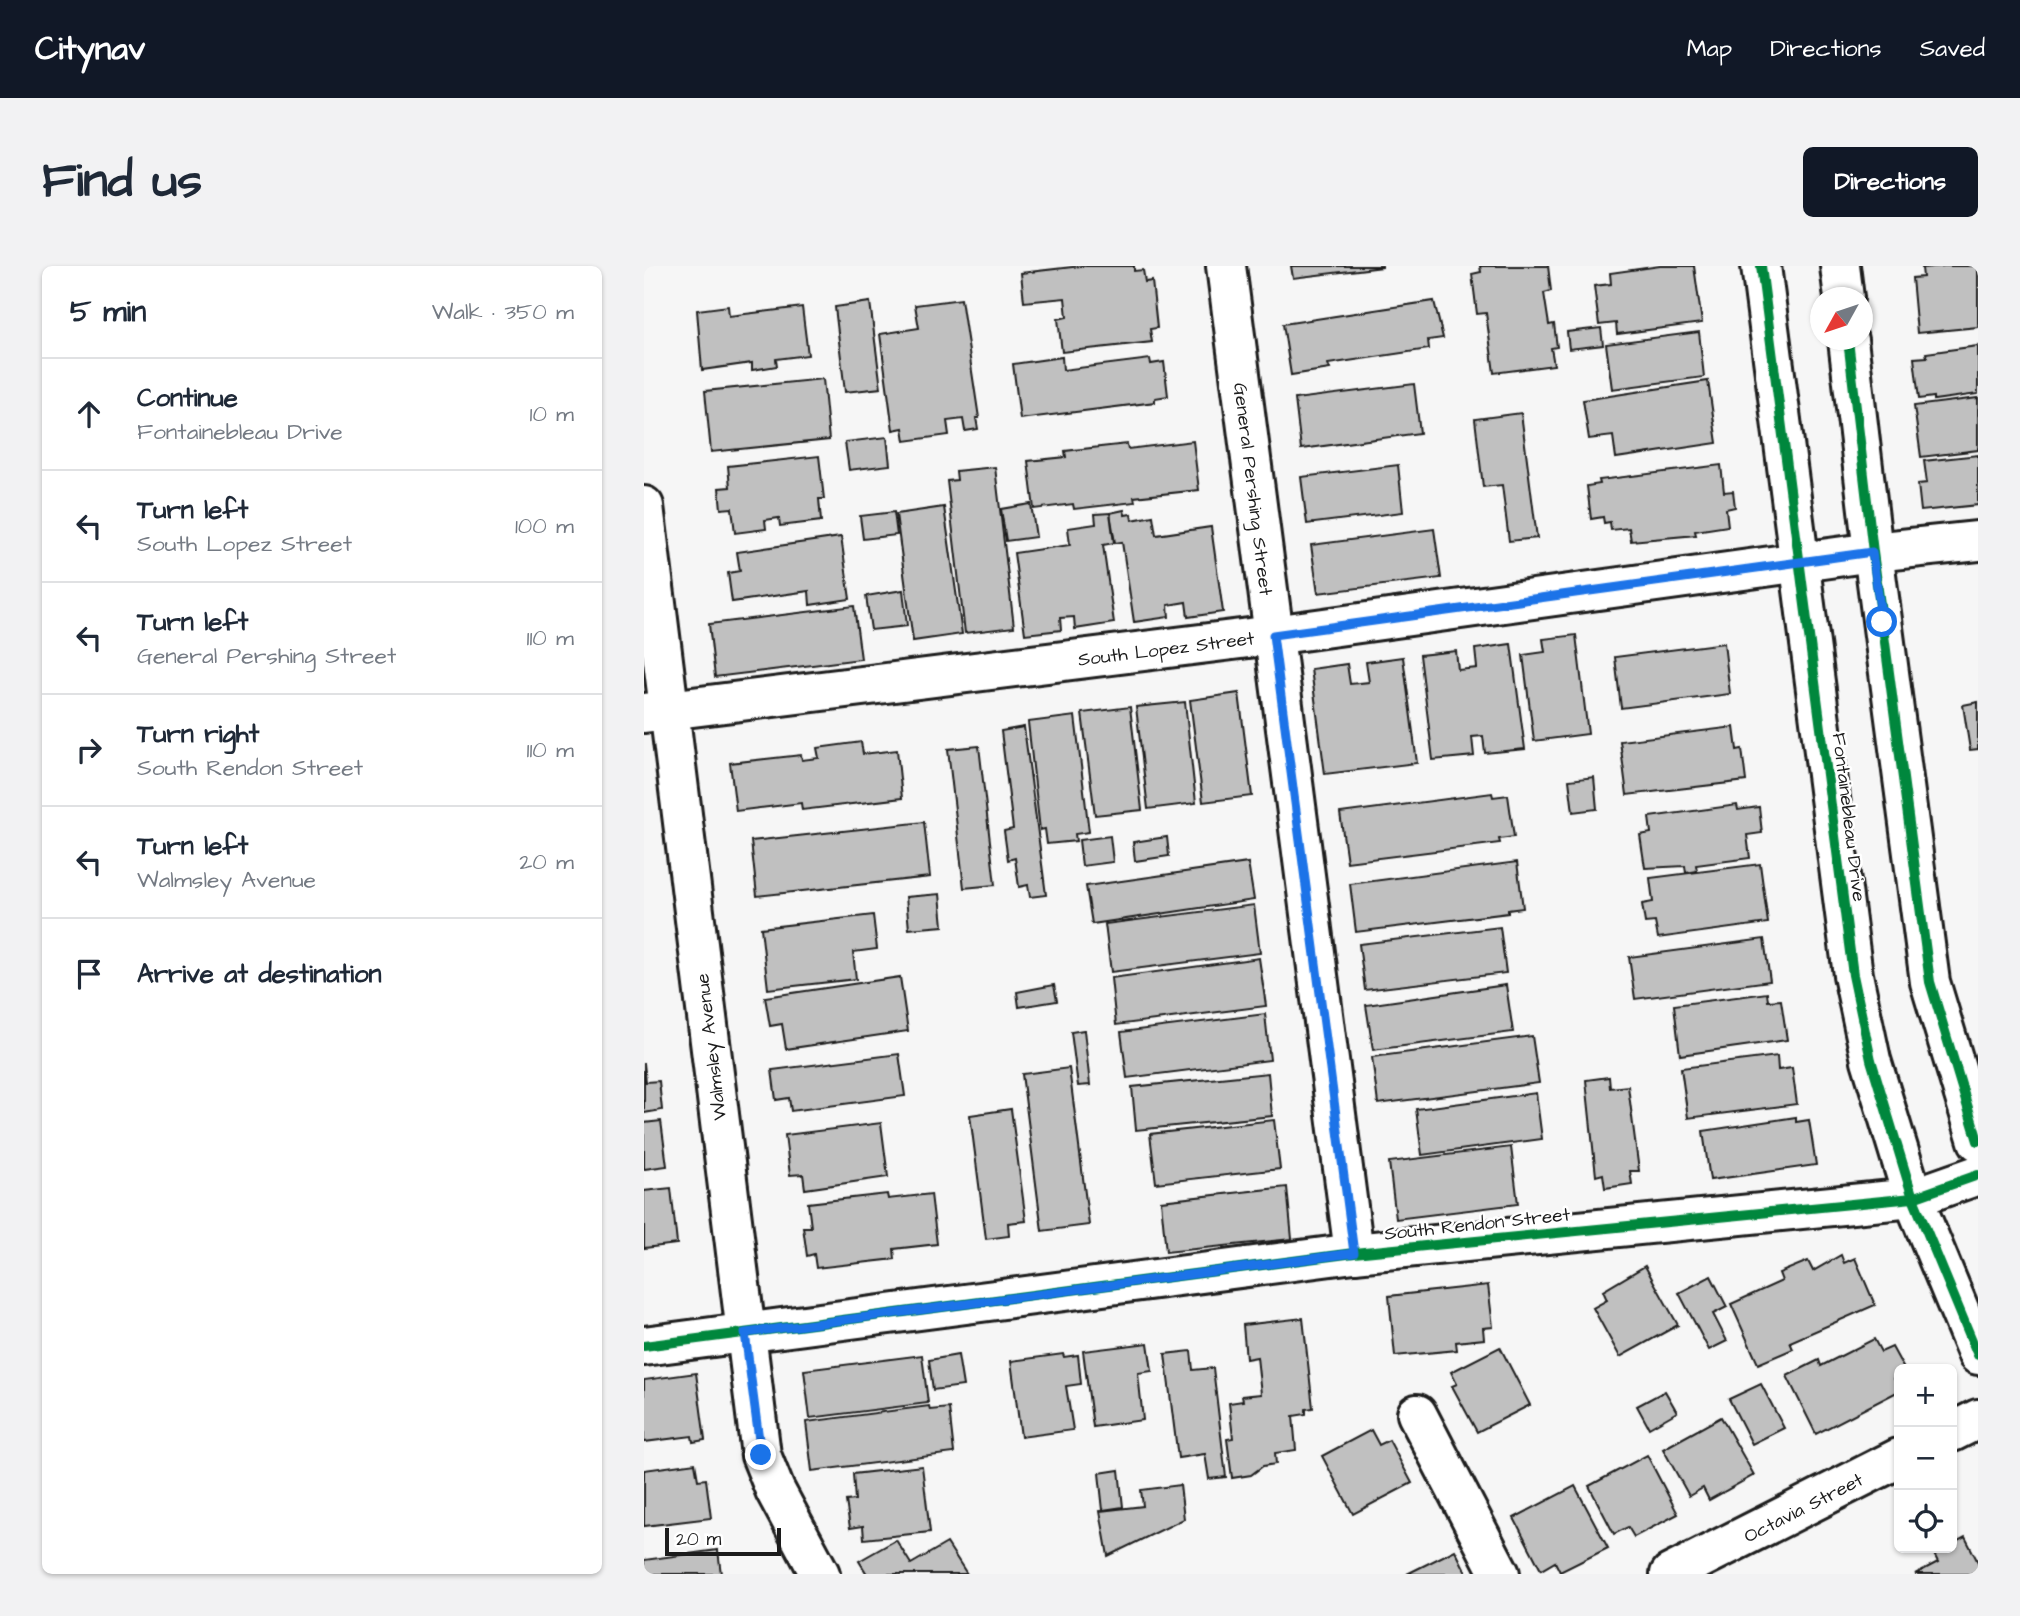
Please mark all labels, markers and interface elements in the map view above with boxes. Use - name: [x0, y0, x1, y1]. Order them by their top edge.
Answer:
- text: Citynav: [35, 26, 145, 72]
- text: Map: [1687, 32, 1732, 66]
- text: Directions: [1770, 32, 1882, 66]
- text: Saved: [1920, 32, 1985, 66]
- button: Directions: [1803, 147, 1978, 217]
- text: Find us: [42, 148, 202, 216]
- north arrow: [1810, 287, 1873, 350]
- text: 5 min: [70, 291, 146, 333]
- text: Walk · 350 m: [432, 296, 574, 328]
- text: Continue: [137, 380, 238, 416]
- street label: General Pershing Street: [1225, 381, 1279, 598]
- icon: ahead: [70, 395, 108, 433]
- text: 10 m: [529, 398, 574, 430]
- text: Fontainebleau Drive: [137, 416, 343, 448]
- text: Turn left: [137, 492, 248, 528]
- icon: left: [70, 507, 108, 545]
- text: 100 m: [515, 510, 574, 542]
- text: South Lopez Street: [137, 528, 352, 560]
- text: Turn left: [137, 604, 248, 640]
- route start: [1866, 606, 1897, 637]
- icon: left: [70, 619, 108, 657]
- text: 110 m: [526, 622, 574, 654]
- street label: South Lopez Street: [1076, 625, 1256, 674]
- text: General Pershing Street: [137, 640, 396, 672]
- text: Turn right: [137, 716, 259, 752]
- icon: right: [70, 731, 108, 769]
- street label: Fontainebleau Drive: [1825, 731, 1872, 903]
- text: 110 m: [526, 734, 574, 766]
- text: South Rendon Street: [137, 752, 363, 784]
- text: Turn left: [137, 828, 248, 864]
- icon: left: [70, 843, 108, 881]
- text: 20 m: [519, 846, 574, 878]
- text: Walmsley Avenue: [137, 864, 316, 896]
- icon: arrive: [70, 955, 108, 993]
- text: Arrive at destination: [137, 956, 382, 992]
- street label: Walmsley Avenue: [689, 972, 735, 1122]
- street label: South Rendon Street: [1383, 1201, 1572, 1248]
- map controls: [1894, 1364, 1957, 1553]
- button: +: [1894, 1364, 1957, 1427]
- button: −: [1894, 1427, 1957, 1490]
- route end: [745, 1439, 776, 1470]
- street label: Octavia Street: [1739, 1466, 1868, 1550]
- button: locate: [1894, 1490, 1957, 1553]
- scale bar: [665, 1525, 780, 1557]
- text: 20 m: [676, 1526, 721, 1553]

